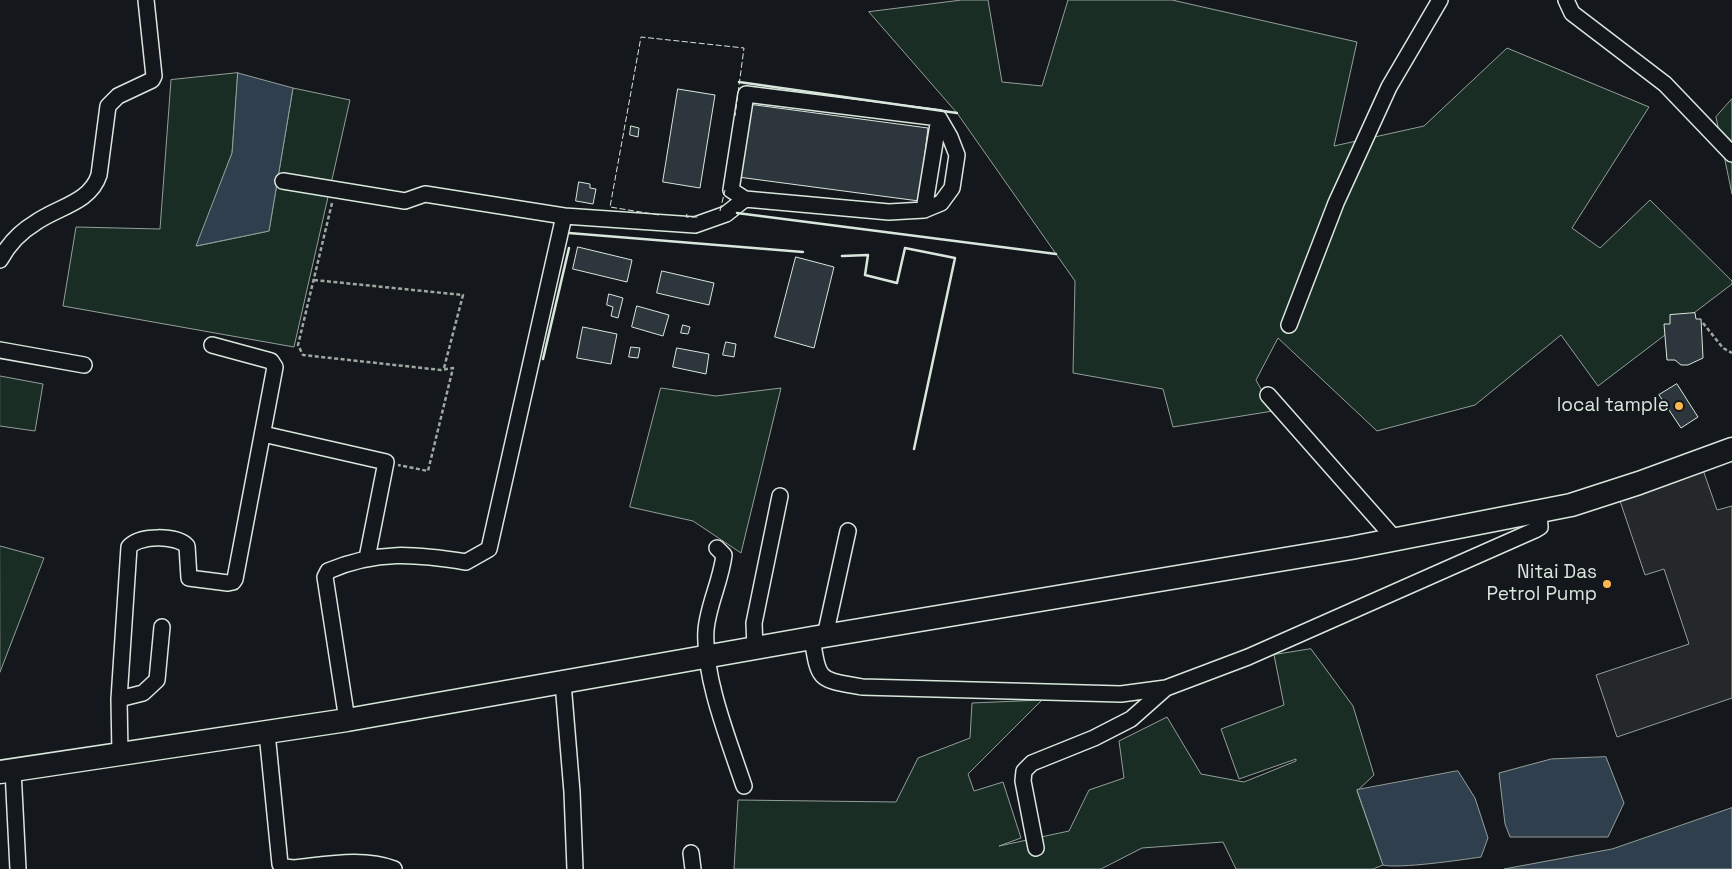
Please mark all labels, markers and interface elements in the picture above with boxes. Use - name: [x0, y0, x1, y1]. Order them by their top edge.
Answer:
- place label: local tample: [1557, 395, 1669, 417]
- marker: local tample: [1673, 400, 1685, 412]
- place label: Nitai Das Petrol Pump: [1487, 562, 1597, 606]
- marker: Nitai Das Petrol Pump: [1601, 578, 1613, 590]

